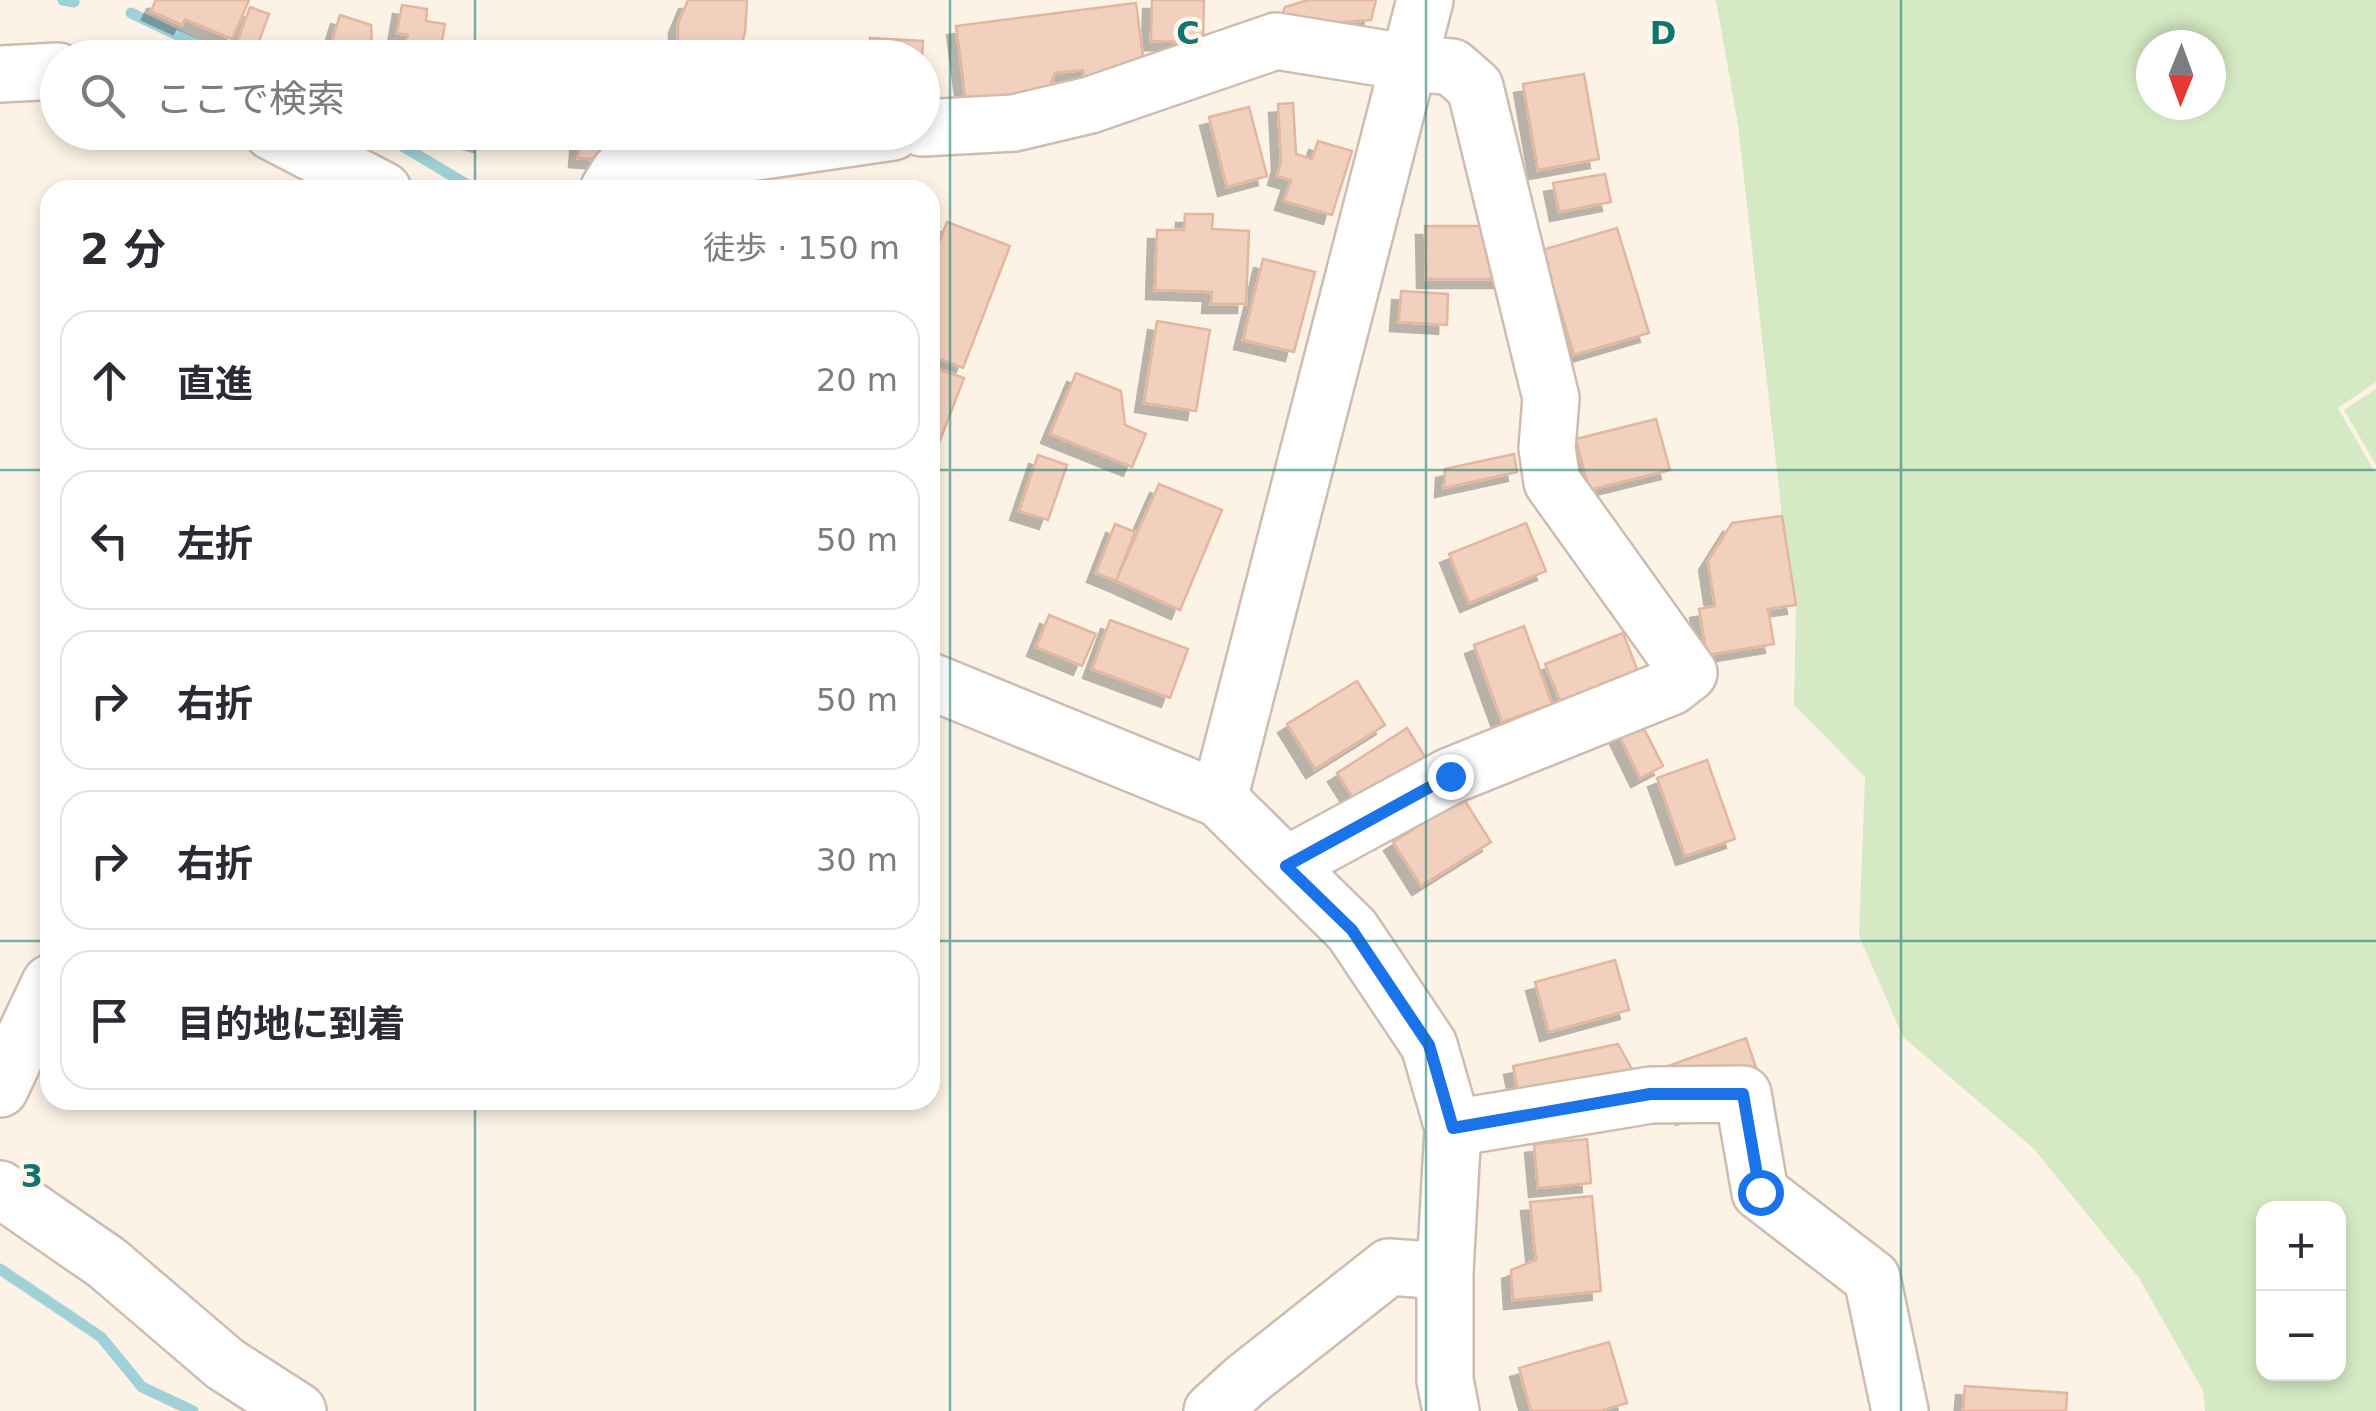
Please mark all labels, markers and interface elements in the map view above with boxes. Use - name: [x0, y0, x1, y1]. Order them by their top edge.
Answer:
- text: C: [1176, 14, 1200, 52]
- text: D: [1650, 14, 1676, 52]
- north arrow: [2136, 30, 2226, 120]
- search box: [40, 40, 940, 150]
- icon: search: [75, 68, 130, 123]
- text: ここで検索: [155, 77, 345, 121]
- text: 2 分: [80, 225, 166, 274]
- text: 徒歩 · 150 m: [703, 229, 900, 267]
- icon: ahead: [82, 353, 137, 408]
- text: 20 m: [816, 361, 898, 399]
- text: 直進: [177, 362, 253, 406]
- icon: left: [82, 513, 137, 568]
- text: 50 m: [816, 521, 898, 559]
- text: 左折: [177, 522, 253, 566]
- icon: right: [82, 673, 137, 728]
- text: 50 m: [816, 681, 898, 719]
- text: 右折: [177, 682, 253, 726]
- route end: [1428, 754, 1474, 800]
- icon: right: [82, 833, 137, 888]
- text: 30 m: [816, 841, 898, 879]
- text: 右折: [177, 842, 253, 886]
- icon: arrive: [82, 993, 137, 1048]
- text: 目的地に到着: [177, 1002, 405, 1046]
- text: 3: [21, 1157, 43, 1195]
- route start: [1738, 1170, 1784, 1216]
- map controls: [2256, 1201, 2346, 1381]
- button: +: [2256, 1201, 2346, 1291]
- button: −: [2256, 1291, 2346, 1381]

